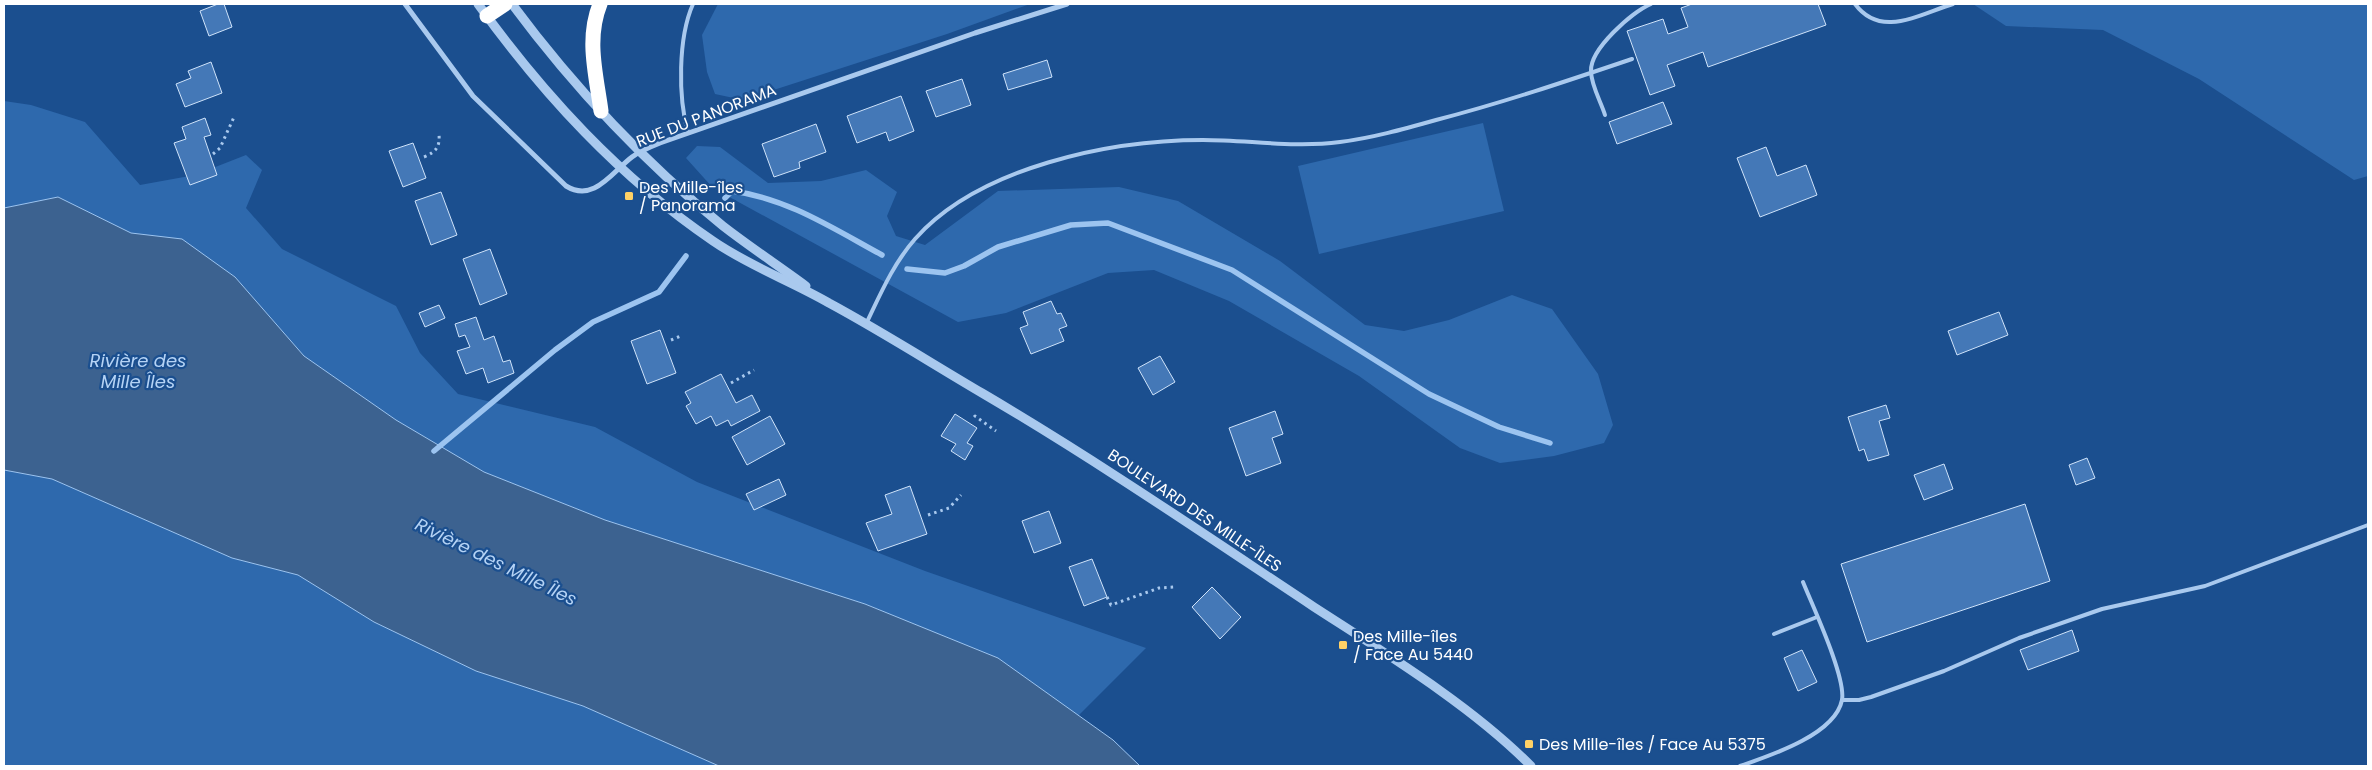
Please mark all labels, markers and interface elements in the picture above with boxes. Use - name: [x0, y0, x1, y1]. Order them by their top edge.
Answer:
- street label: RUE DU PANORAMA: [633, 78, 780, 153]
- place label: Des Mille-îles / Panorama: [639, 176, 743, 217]
- marker: Des Mille-îles / Panorama: [623, 190, 635, 202]
- water label: Rivière des Mille Îles: [89, 348, 187, 394]
- street label: BOULEVARD DES MILLE-ÎLES: [1103, 443, 1286, 577]
- water label: Rivière des Mille Îles: [411, 511, 581, 612]
- place label: Des Mille-îles / Face Au 5440: [1353, 625, 1473, 666]
- marker: Des Mille-îles / Face Au 5440: [1337, 639, 1349, 651]
- place label: Des Mille-îles / Face Au 5375: [1539, 733, 1766, 756]
- marker: Des Mille-îles / Face Au 5375: [1523, 738, 1535, 750]

